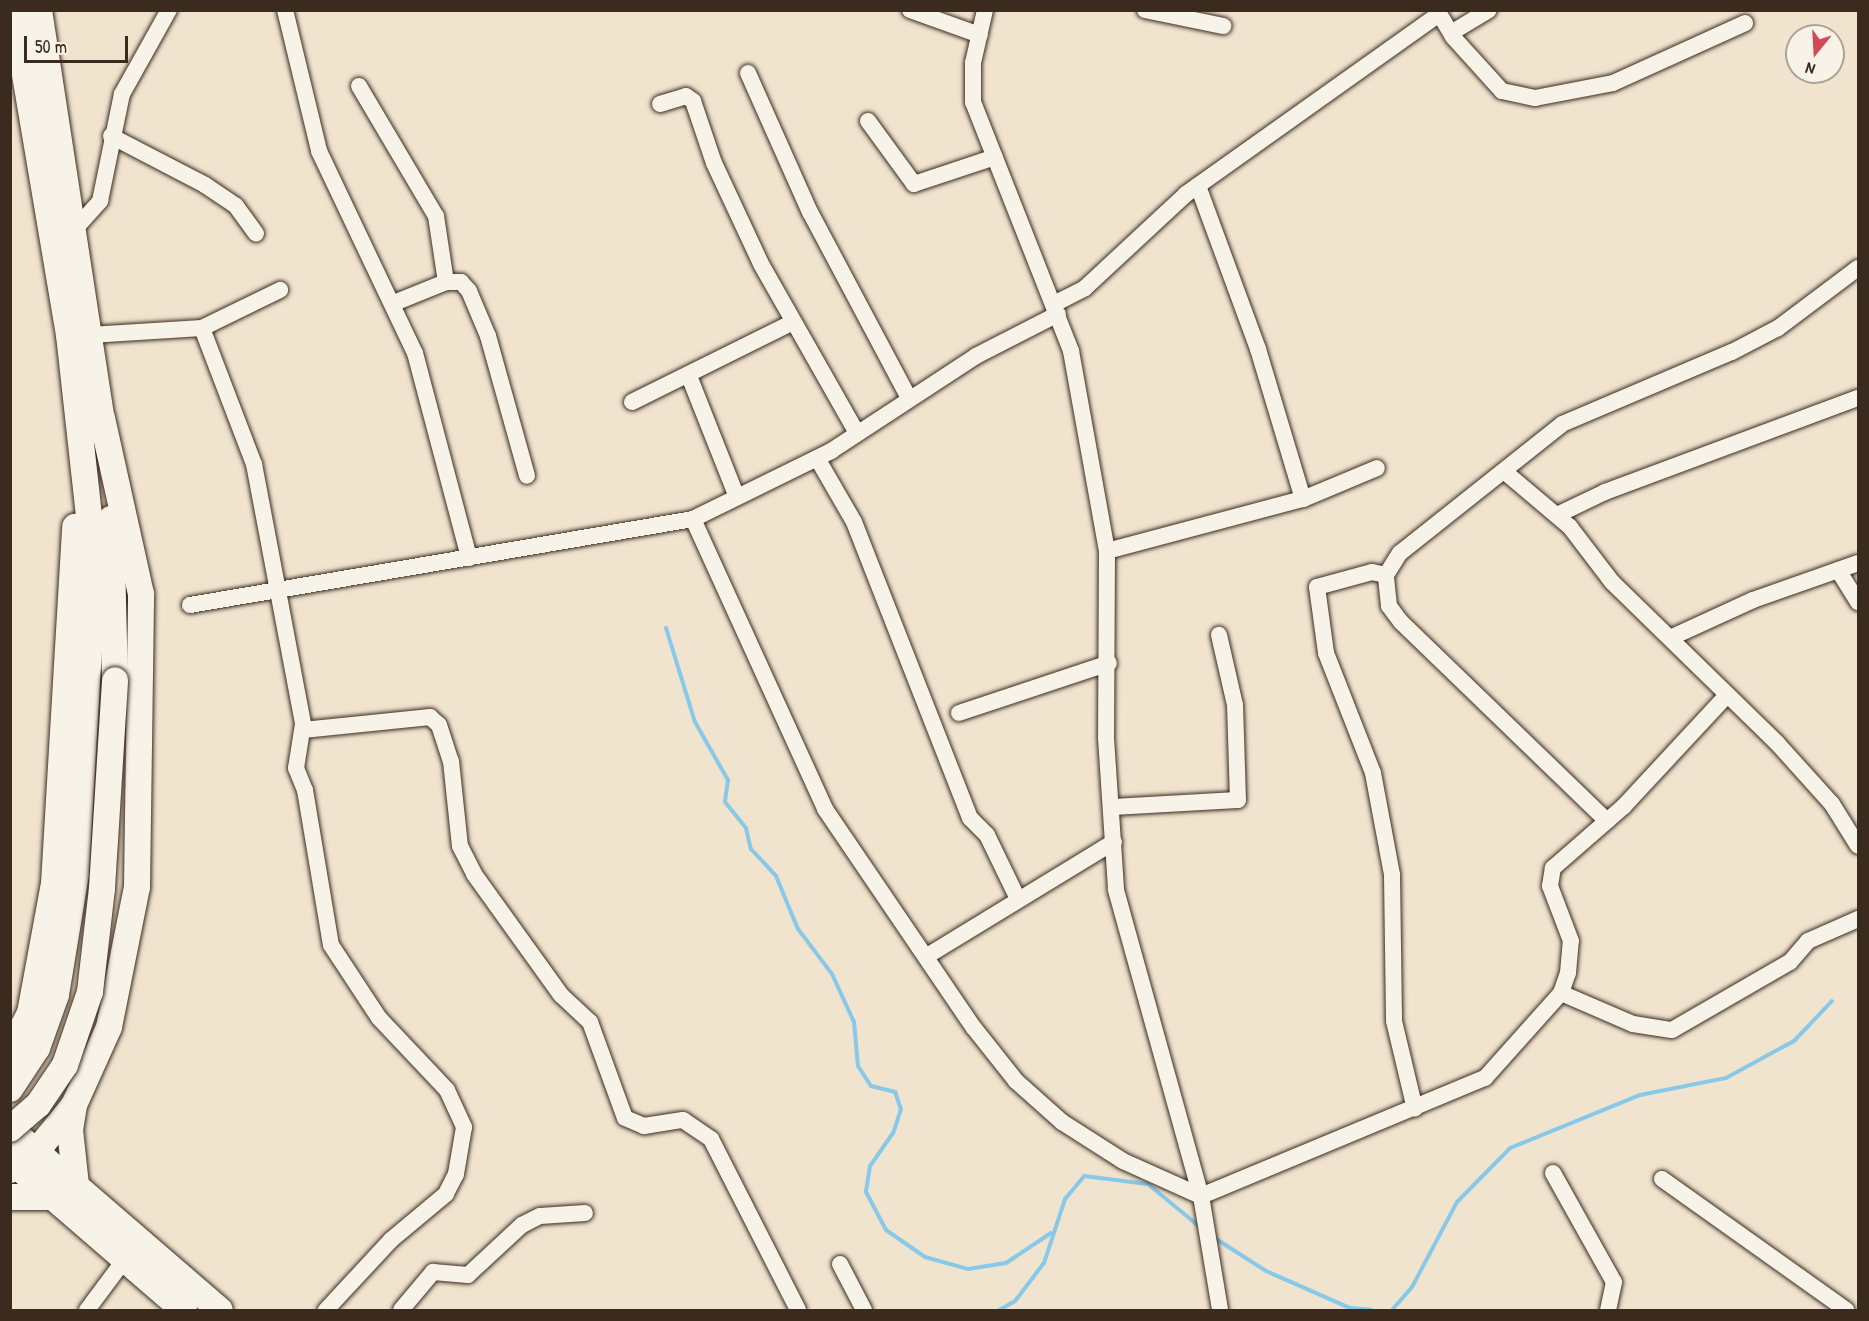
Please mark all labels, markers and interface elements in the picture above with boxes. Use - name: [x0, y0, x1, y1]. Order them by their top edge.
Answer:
- scale bar: [27, 24, 130, 62]
- north arrow: [1785, 24, 1845, 84]
- text: 50 m: [35, 34, 67, 59]
- text: N: [1803, 57, 1818, 81]

